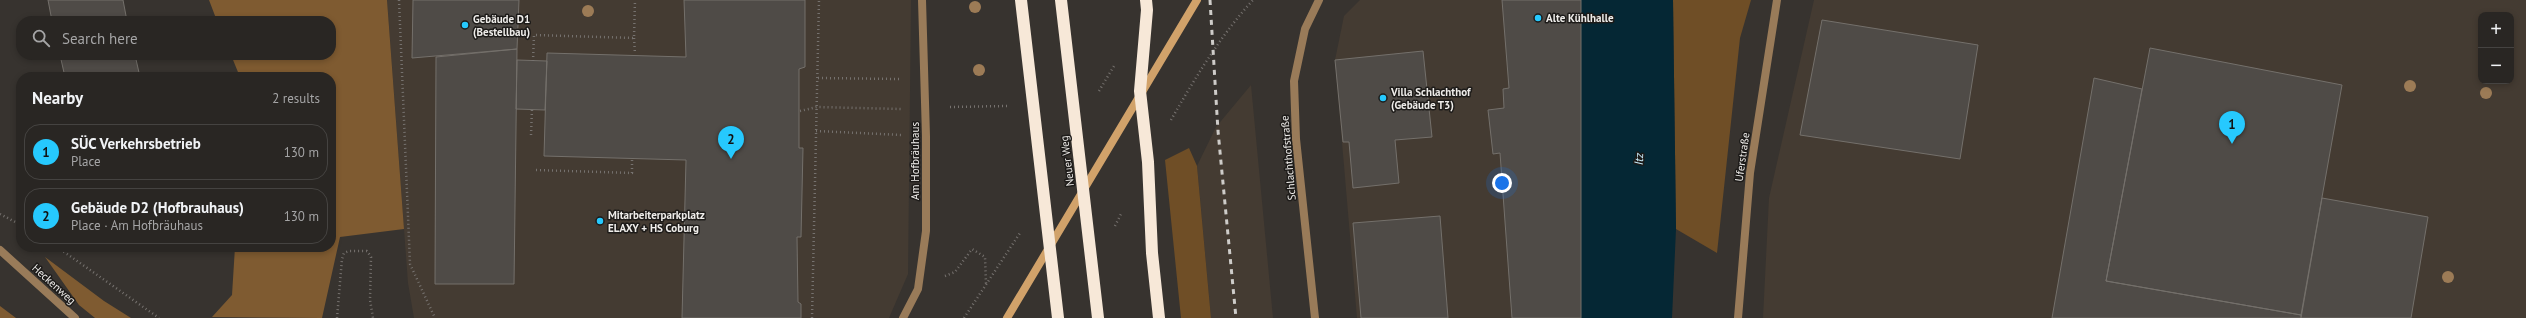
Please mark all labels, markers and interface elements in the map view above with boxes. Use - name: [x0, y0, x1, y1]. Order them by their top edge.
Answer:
- place label: Alte Kühlhalle: [1546, 11, 1614, 25]
- place label: Gebäude D1 (Bestellbau): [473, 12, 530, 39]
- map controls: [2478, 12, 2514, 84]
- button: +: [2478, 12, 2514, 48]
- marker: Alte Kühlhalle: [1533, 13, 1543, 23]
- search box: [16, 16, 336, 60]
- marker: Gebäude D1 (Bestellbau): [460, 20, 470, 30]
- icon: search: [30, 27, 52, 49]
- text: Search here: [62, 29, 138, 48]
- button: −: [2478, 48, 2514, 84]
- place label: Villa Schlachthof (Gebäude T3): [1390, 85, 1472, 112]
- text: Nearby: [32, 87, 83, 109]
- text: 2 results: [272, 90, 320, 107]
- marker: Villa Schlachthof (Gebäude T3): [1378, 93, 1388, 103]
- pin: 1: [2219, 111, 2245, 144]
- street label: Schlachthofstraße: [1277, 115, 1299, 201]
- street label: Am Hofbräuhaus: [908, 122, 922, 200]
- pin: 2: [718, 126, 744, 159]
- street label: Uferstraße: [1732, 131, 1752, 183]
- text: SÜC Verkehrsbetrieb: [71, 134, 201, 153]
- street label: Neuer Weg: [1057, 135, 1077, 187]
- text: 1: [42, 144, 50, 161]
- text: 130 m: [284, 144, 319, 161]
- water label: Itz: [1631, 152, 1646, 165]
- text: Place: [71, 153, 101, 170]
- your location: [1492, 173, 1512, 193]
- text: Gebäude D2 (Hofbrauhaus): [71, 198, 244, 217]
- text: 2: [42, 208, 50, 225]
- text: 130 m: [284, 208, 319, 225]
- place label: Mitarbeiterparkplatz ELAXY + HS Coburg: [608, 208, 705, 235]
- marker: Mitarbeiterparkplatz ELAXY + HS Coburg: [595, 216, 605, 226]
- text: Place · Am Hofbräuhaus: [71, 217, 203, 234]
- street label: Heckenweg: [29, 261, 79, 307]

